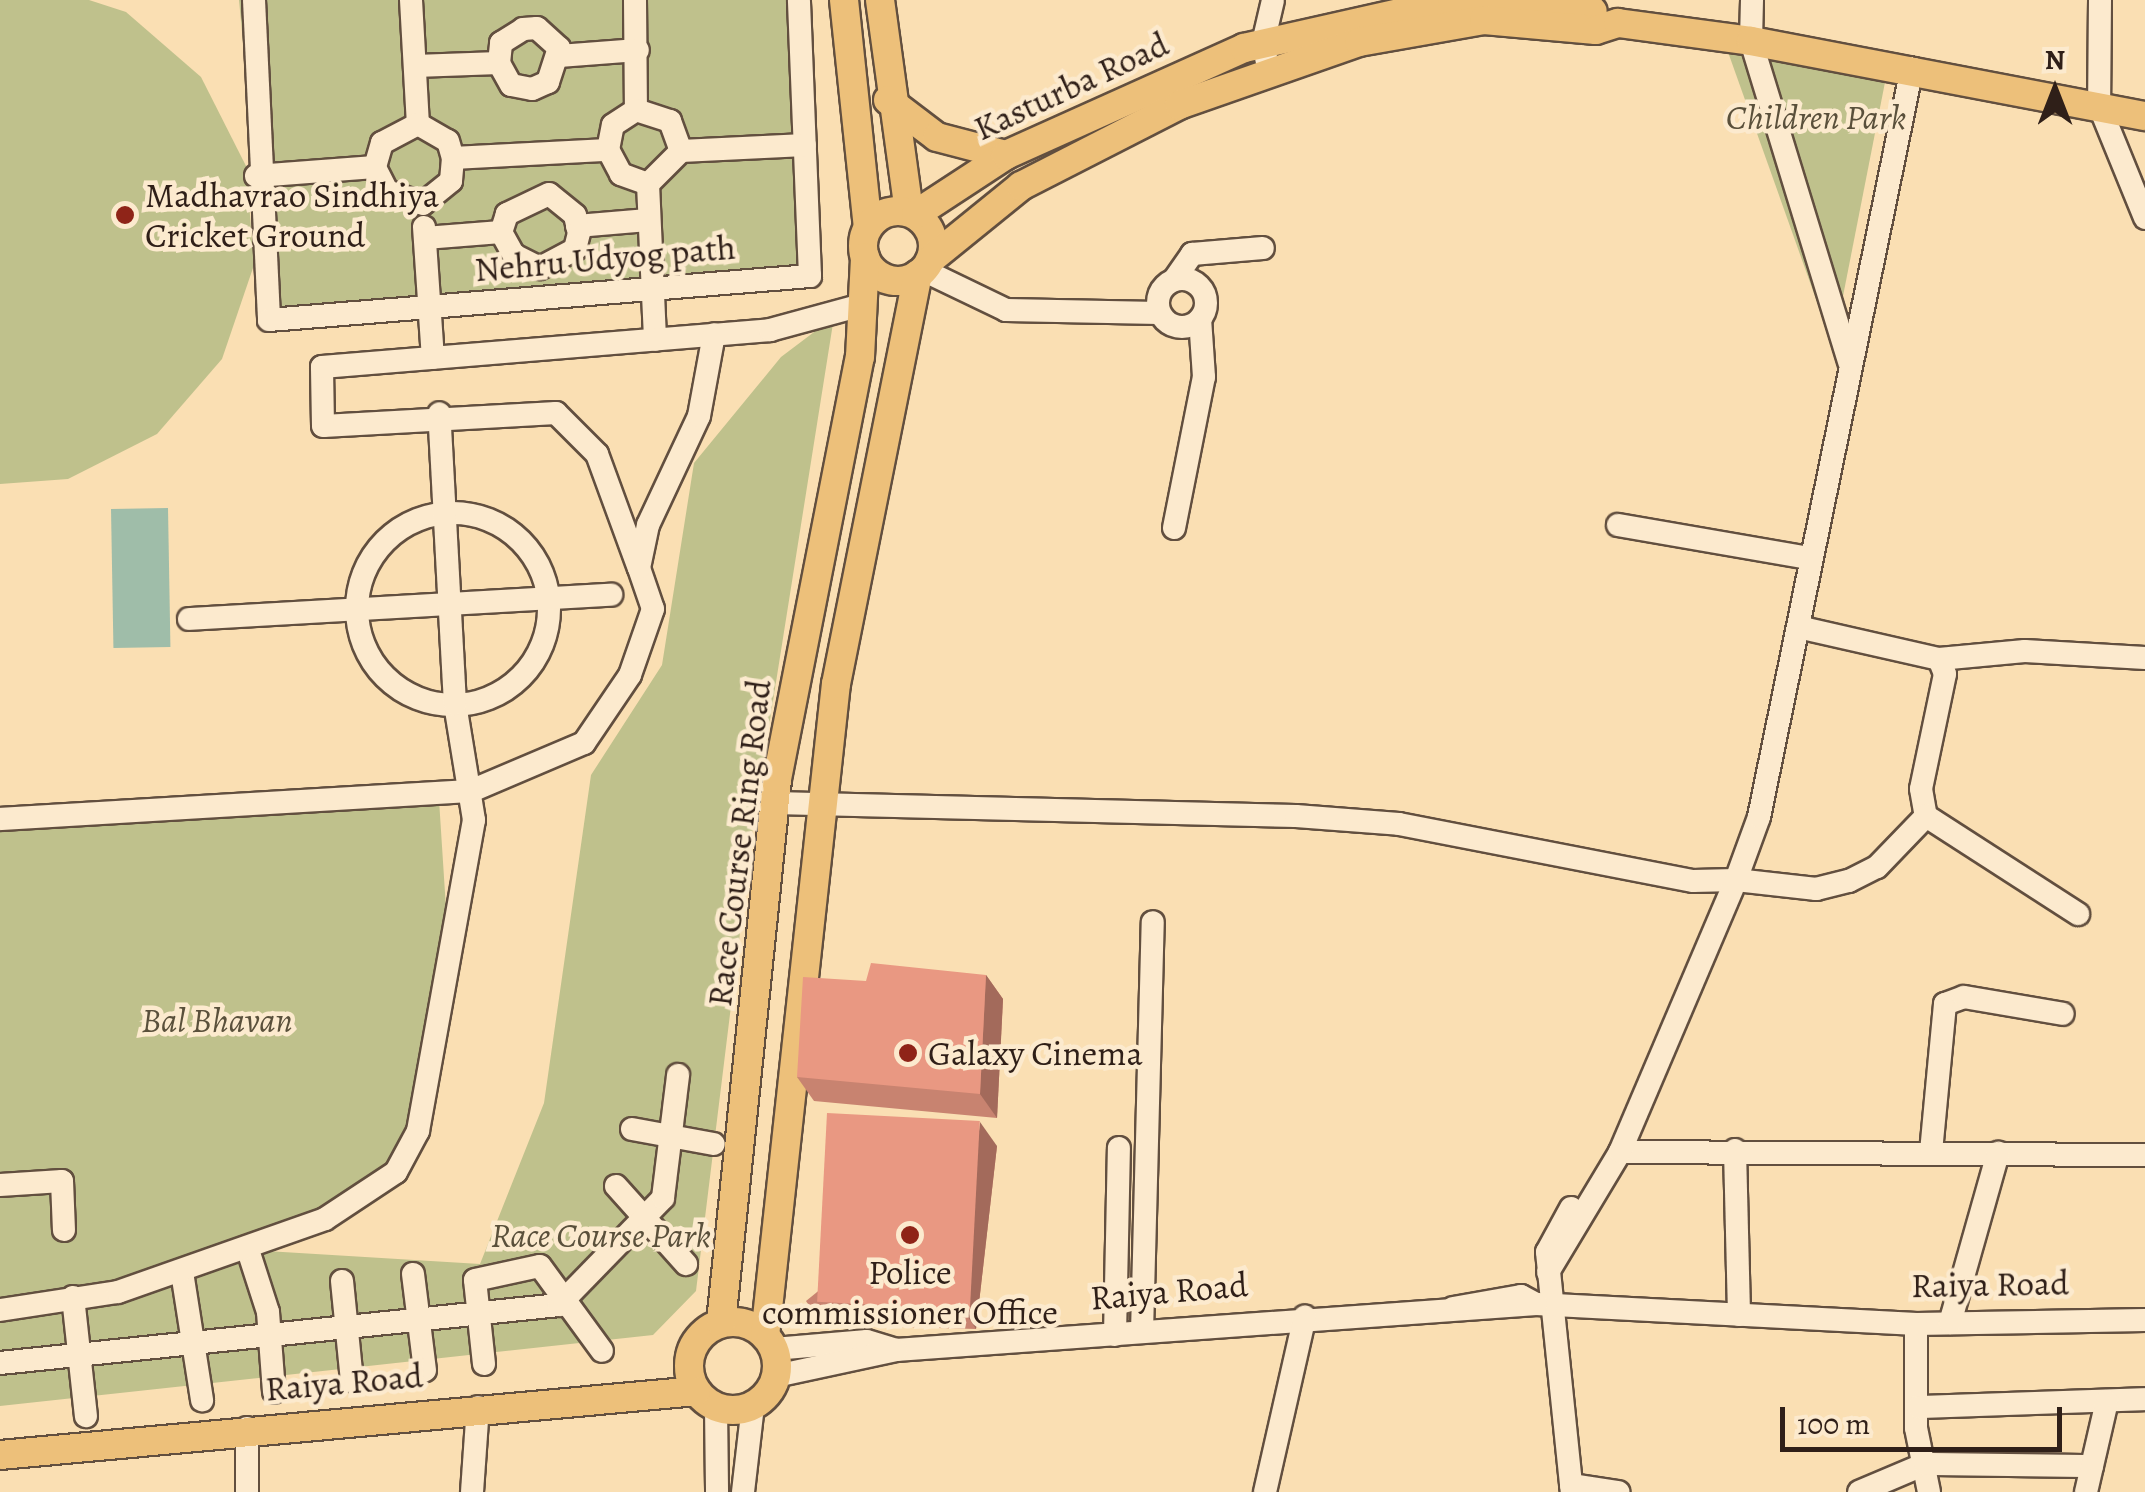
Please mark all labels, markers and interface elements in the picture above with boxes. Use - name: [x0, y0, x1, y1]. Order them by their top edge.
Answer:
- street label: Kasturba Road: [967, 23, 1175, 149]
- north arrow: [2005, 40, 2105, 140]
- text: N: [2045, 41, 2065, 79]
- park label: Children Park: [1726, 96, 1906, 138]
- place label: Madhavrao Sindhiya Cricket Ground: [145, 174, 439, 256]
- marker: Madhavrao Sindhiya Cricket Ground: [114, 204, 136, 226]
- street label: Nehru Udyog path: [473, 226, 737, 290]
- street label: Race Course Ring Road: [698, 677, 780, 1009]
- park label: Bal Bhavan: [141, 999, 293, 1041]
- place label: Galaxy Cinema: [928, 1032, 1143, 1074]
- marker: Galaxy Cinema: [897, 1042, 919, 1064]
- park label: Race Course Park: [491, 1214, 711, 1256]
- marker: Police commissioner Office: [899, 1224, 921, 1246]
- place label: Police commissioner Office: [762, 1251, 1058, 1333]
- street label: Raiya Road: [1911, 1262, 2069, 1306]
- street label: Raiya Road: [1088, 1263, 1250, 1319]
- street label: Raiya Road: [263, 1354, 425, 1410]
- scale bar: [1785, 1387, 2068, 1449]
- text: 100 m: [1797, 1404, 1870, 1444]

